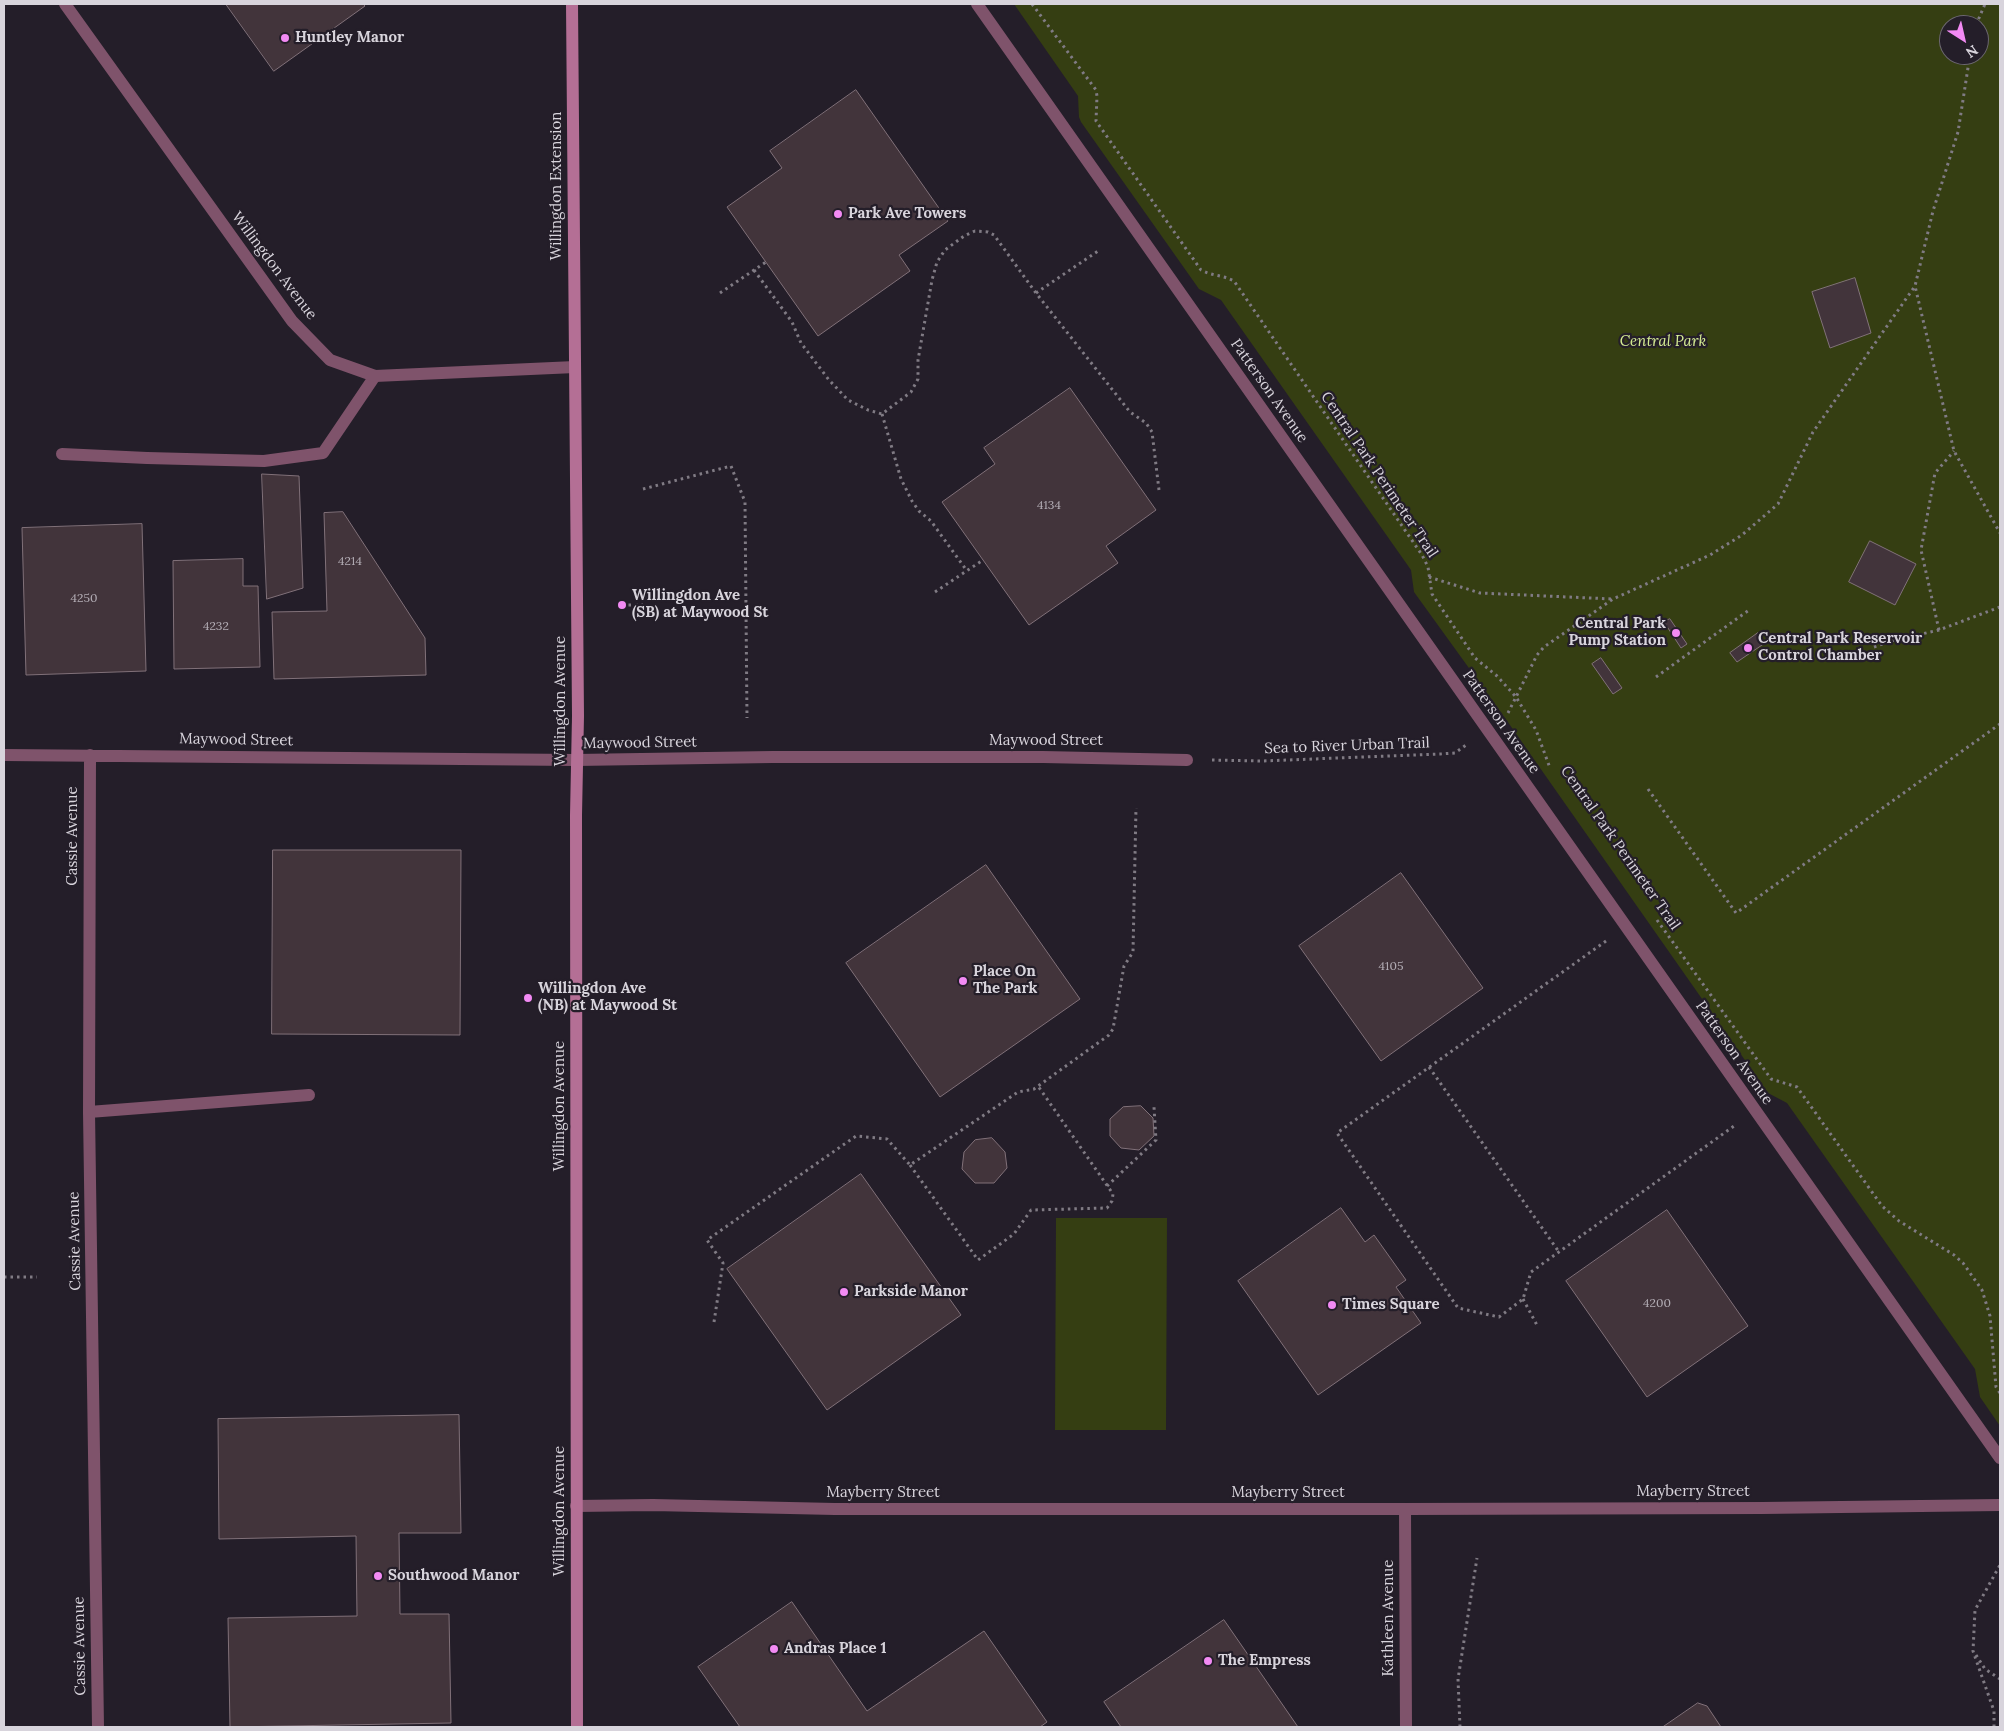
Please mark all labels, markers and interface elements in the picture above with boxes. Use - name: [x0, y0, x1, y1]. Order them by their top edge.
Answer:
- north arrow: [1939, 15, 1989, 65]
- place label: Huntley Manor: [295, 29, 404, 47]
- marker: Huntley Manor: [279, 32, 291, 44]
- text: N: [1962, 41, 1982, 62]
- street label: Willingdon Extension: [548, 112, 566, 260]
- place label: Park Ave Towers: [848, 205, 966, 223]
- marker: Park Ave Towers: [832, 208, 844, 220]
- street label: Willingdon Avenue: [228, 209, 320, 323]
- park label: Central Park: [1620, 333, 1706, 351]
- street label: Patterson Avenue: [1226, 336, 1312, 446]
- street label: Central Park Perimeter Trail: [1317, 389, 1441, 561]
- house number: 4134: [1037, 499, 1061, 513]
- house number: 4214: [338, 555, 362, 569]
- place label: Willingdon Ave (SB) at Maywood St: [632, 587, 768, 622]
- house number: 4250: [71, 592, 97, 606]
- marker: Willingdon Ave (SB) at Maywood St: [616, 599, 628, 611]
- place label: Central Park Pump Station: [1568, 615, 1666, 650]
- house number: 4232: [203, 620, 229, 634]
- marker: Central Park Pump Station: [1670, 627, 1682, 639]
- place label: Central Park Reservoir Control Chamber: [1758, 630, 1922, 665]
- street label: Willingdon Avenue: [552, 636, 570, 766]
- marker: Central Park Reservoir Control Chamber: [1742, 642, 1754, 654]
- street label: Patterson Avenue: [1458, 667, 1544, 777]
- street label: Maywood Street: [179, 730, 293, 750]
- street label: Maywood Street: [989, 732, 1103, 750]
- street label: Maywood Street: [583, 733, 697, 753]
- street label: Sea to River Urban Trail: [1264, 734, 1430, 758]
- street label: Central Park Perimeter Trail: [1556, 763, 1684, 933]
- street label: Cassie Avenue: [64, 786, 82, 886]
- house number: 4105: [1379, 960, 1403, 974]
- place label: Place On The Park: [973, 963, 1037, 998]
- marker: Place On The Park: [957, 975, 969, 987]
- place label: Willingdon Ave (NB) at Maywood St: [538, 980, 677, 1015]
- marker: Willingdon Ave (NB) at Maywood St: [522, 992, 534, 1004]
- street label: Patterson Avenue: [1691, 998, 1777, 1108]
- street label: Willingdon Avenue: [551, 1041, 569, 1171]
- street label: Cassie Avenue: [65, 1191, 85, 1291]
- place label: Parkside Manor: [854, 1283, 968, 1301]
- marker: Parkside Manor: [838, 1286, 850, 1298]
- place label: Times Square: [1342, 1296, 1440, 1314]
- house number: 4200: [1643, 1297, 1671, 1311]
- marker: Times Square: [1326, 1299, 1338, 1311]
- street label: Willingdon Avenue: [551, 1446, 569, 1576]
- street label: Mayberry Street: [1636, 1483, 1750, 1501]
- street label: Mayberry Street: [826, 1484, 940, 1502]
- street label: Mayberry Street: [1231, 1484, 1345, 1502]
- street label: Kathleen Avenue: [1380, 1560, 1398, 1676]
- place label: Southwood Manor: [388, 1567, 519, 1585]
- marker: Southwood Manor: [372, 1570, 384, 1582]
- street label: Cassie Avenue: [70, 1596, 90, 1696]
- place label: Andras Place 1: [784, 1640, 887, 1658]
- marker: Andras Place 1: [768, 1643, 780, 1655]
- place label: The Empress: [1218, 1652, 1311, 1670]
- marker: The Empress: [1202, 1655, 1214, 1667]

